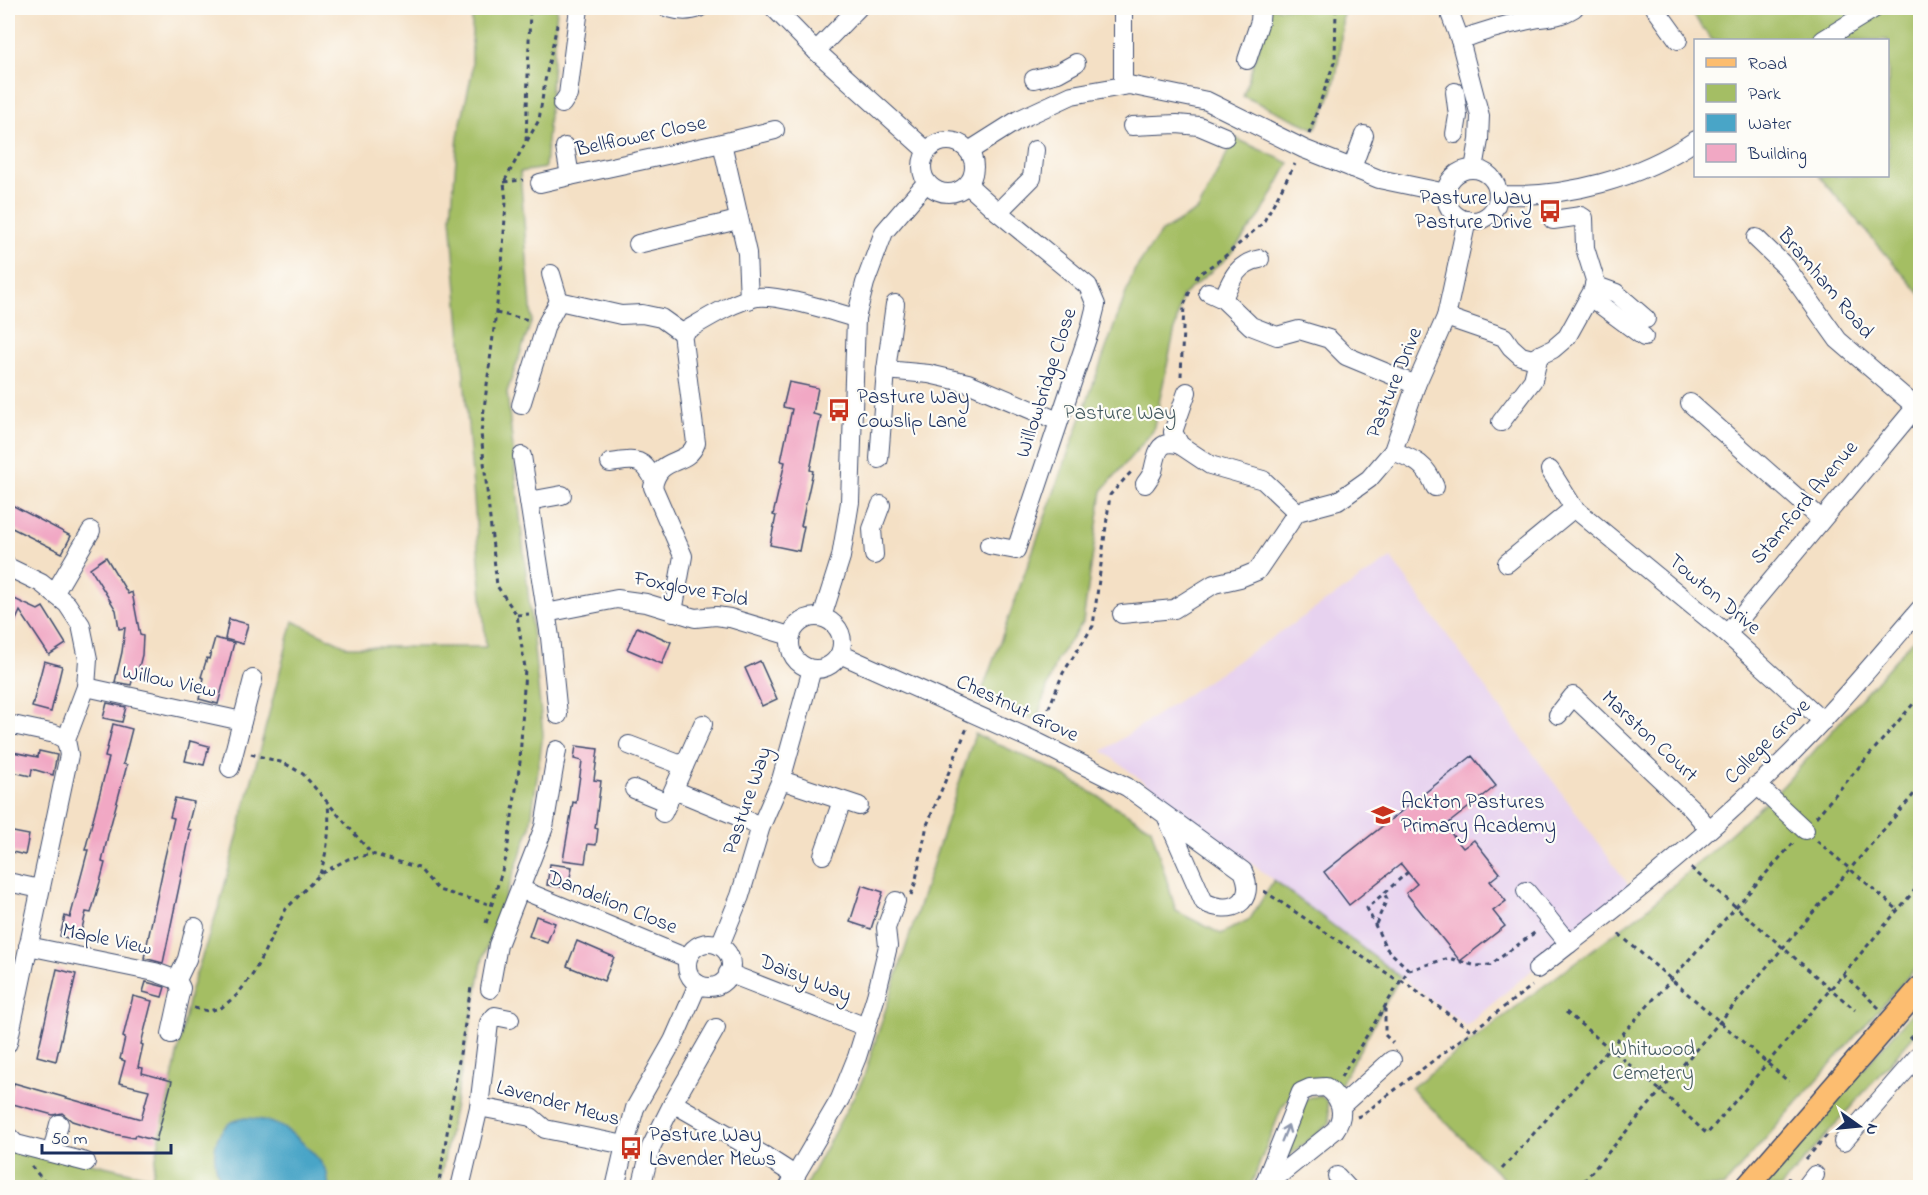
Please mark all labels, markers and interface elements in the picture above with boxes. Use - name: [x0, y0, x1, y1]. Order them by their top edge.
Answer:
- legend: [1694, 39, 1889, 177]
- text: Road: [1748, 52, 1787, 78]
- text: Park: [1748, 82, 1781, 108]
- street label: Bellflower Close: [572, 108, 710, 166]
- text: Water: [1748, 112, 1792, 138]
- text: Building: [1747, 142, 1807, 169]
- place label: Pasture Way Pasture Drive: [1415, 184, 1533, 238]
- bus stop icon: Pasture Way Pasture Drive: [1537, 198, 1563, 224]
- street label: Bramham Road: [1769, 221, 1881, 346]
- street label: Willowbridge Close: [1009, 304, 1087, 462]
- street label: Pasture Drive: [1359, 323, 1431, 443]
- place label: Pasture Way Cowslip Lane: [857, 383, 969, 437]
- bus stop icon: Pasture Way Cowslip Lane: [826, 397, 852, 423]
- park label: Pasture Way: [1064, 399, 1176, 431]
- street label: Stamford Avenue: [1744, 434, 1866, 572]
- street label: Towton Drive: [1661, 547, 1767, 643]
- street label: Foxglove Fold: [630, 564, 751, 618]
- street label: Willow View: [119, 657, 219, 707]
- street label: Chestnut Grove: [951, 668, 1084, 751]
- street label: Marston Court: [1594, 684, 1704, 790]
- street label: College Grove: [1718, 692, 1820, 793]
- street label: Pasture Way: [716, 743, 782, 860]
- place label: Ackton Pastures Primary Academy: [1401, 788, 1556, 844]
- school or university icon: Ackton Pastures Primary Academy: [1370, 802, 1396, 828]
- street label: Dandelion Close: [541, 863, 682, 943]
- street label: Maple View: [59, 916, 155, 964]
- street label: Daisy Way: [753, 946, 856, 1013]
- park label: Whitwood Cemetery: [1611, 1035, 1695, 1091]
- street label: Lavender Mews: [493, 1073, 623, 1135]
- north arrow: [1829, 1096, 1889, 1156]
- scale bar: [42, 1117, 171, 1155]
- place label: Pasture Way Lavender Mews: [649, 1121, 776, 1175]
- text: N: [1859, 1121, 1885, 1138]
- one-way arrow: [1280, 1124, 1291, 1143]
- text: 50 m: [51, 1127, 88, 1153]
- bus stop icon: Pasture Way Lavender Mews: [618, 1135, 644, 1161]

